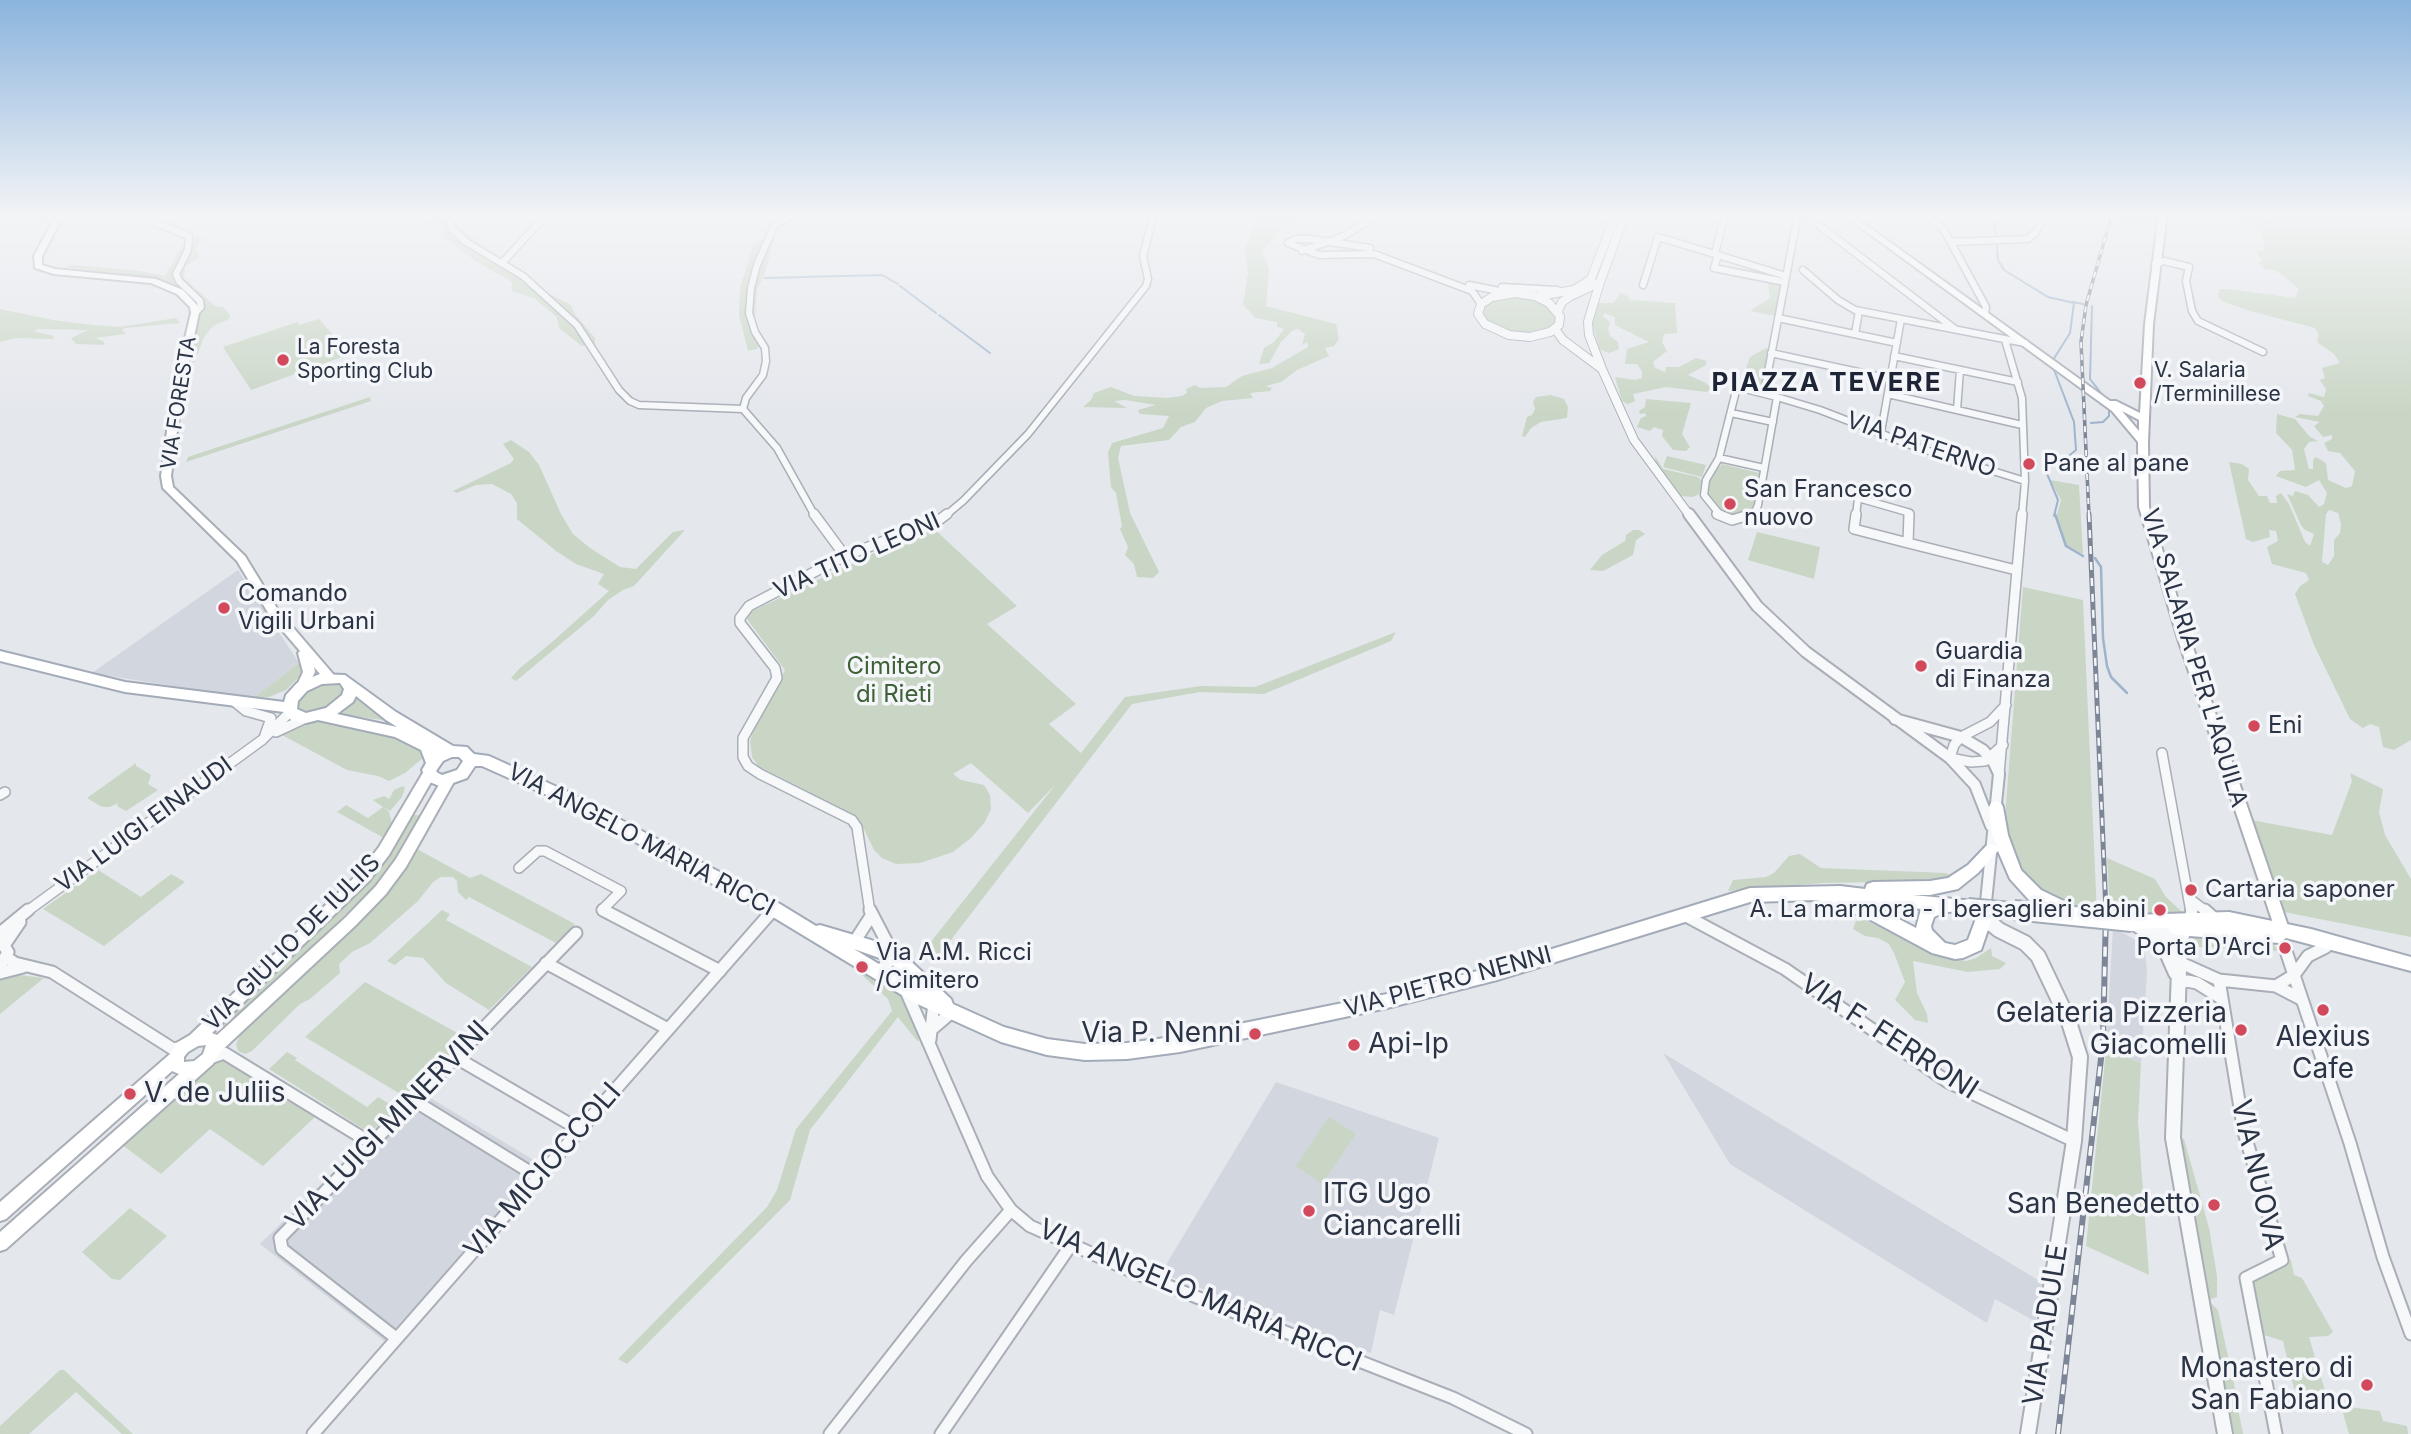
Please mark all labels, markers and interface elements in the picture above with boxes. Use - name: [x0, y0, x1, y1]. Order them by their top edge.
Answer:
- street label: VIA FORESTA: [156, 334, 202, 472]
- place label: La Foresta Sporting Club: [297, 335, 433, 385]
- marker: La Foresta Sporting Club: [275, 352, 291, 368]
- place label: V. Salaria /Terminillese: [2154, 358, 2281, 408]
- district label: PIAZZA TEVERE: [1713, 367, 1941, 399]
- marker: V. Salaria /Terminillese: [2132, 375, 2148, 391]
- street label: VIA PATERNO: [1842, 406, 2000, 484]
- place label: Pane al pane: [2043, 450, 2189, 478]
- marker: Pane al pane: [2021, 456, 2037, 472]
- place label: San Francesco nuovo: [1744, 476, 1912, 532]
- marker: San Francesco nuovo: [1722, 496, 1738, 512]
- street label: VIA SALARIA PER L'AQUILA: [2135, 505, 2253, 811]
- street label: VIA TITO LEONI: [769, 506, 945, 606]
- place label: Comando Vigili Urbani: [238, 580, 375, 636]
- marker: Comando Vigili Urbani: [216, 600, 232, 616]
- place label: Guardia di Finanza: [1935, 638, 2051, 694]
- park label: Cimitero di Rieti: [847, 653, 941, 709]
- marker: Guardia di Finanza: [1913, 658, 1929, 674]
- place label: Eni: [2268, 712, 2302, 740]
- marker: Eni: [2246, 718, 2262, 734]
- street label: VIA LUIGI EINAUDI: [50, 751, 238, 899]
- street label: VIA ANGELO MARIA RICCI: [503, 757, 779, 923]
- street label: VIA GIULIO DE IULIIS: [198, 849, 386, 1037]
- place label: Cartaria saponer: [2205, 876, 2395, 904]
- marker: Cartaria saponer: [2183, 882, 2199, 898]
- place label: A. La marmora - I bersaglieri sabini: [1750, 896, 2146, 924]
- marker: A. La marmora - I bersaglieri sabini: [2152, 902, 2168, 918]
- place label: Porta D'Arci: [2136, 934, 2271, 962]
- place label: Via A.M. Ricci /Cimitero: [876, 939, 1032, 995]
- street label: VIA PIETRO NENNI: [1341, 940, 1555, 1024]
- marker: Porta D'Arci: [2277, 940, 2293, 956]
- marker: Via A.M. Ricci /Cimitero: [854, 959, 870, 975]
- street label: VIA F. FERRONI: [1794, 967, 1984, 1107]
- place label: Gelateria Pizzeria Giacomelli: [1996, 997, 2227, 1063]
- marker: Alexius Cafe: [2315, 1002, 2331, 1018]
- street label: VIA LUIGI MINERVINI: [279, 1014, 497, 1238]
- place label: Via P. Nenni: [1081, 1017, 1241, 1051]
- place label: Alexius Cafe: [2275, 1021, 2371, 1087]
- marker: Gelateria Pizzeria Giacomelli: [2233, 1022, 2249, 1038]
- marker: Via P. Nenni: [1247, 1026, 1263, 1042]
- place label: Api-Ip: [1368, 1028, 1449, 1062]
- marker: Api-Ip: [1346, 1037, 1362, 1053]
- street label: VIA MICIOCCOLI: [458, 1076, 628, 1266]
- place label: V. de Juliis: [144, 1077, 286, 1111]
- marker: V. de Juliis: [122, 1086, 138, 1102]
- street label: VIA NUOVA: [2223, 1097, 2291, 1253]
- place label: ITG Ugo Ciancarelli: [1323, 1178, 1461, 1244]
- place label: San Benedetto: [2007, 1188, 2200, 1222]
- marker: San Benedetto: [2206, 1197, 2222, 1213]
- marker: ITG Ugo Ciancarelli: [1301, 1203, 1317, 1219]
- street label: VIA ANGELO MARIA RICCI: [1033, 1213, 1367, 1379]
- street label: VIA PADULE: [2017, 1242, 2075, 1408]
- place label: Monastero di San Fabiano: [2180, 1352, 2353, 1418]
- marker: Monastero di San Fabiano: [2359, 1377, 2375, 1393]

